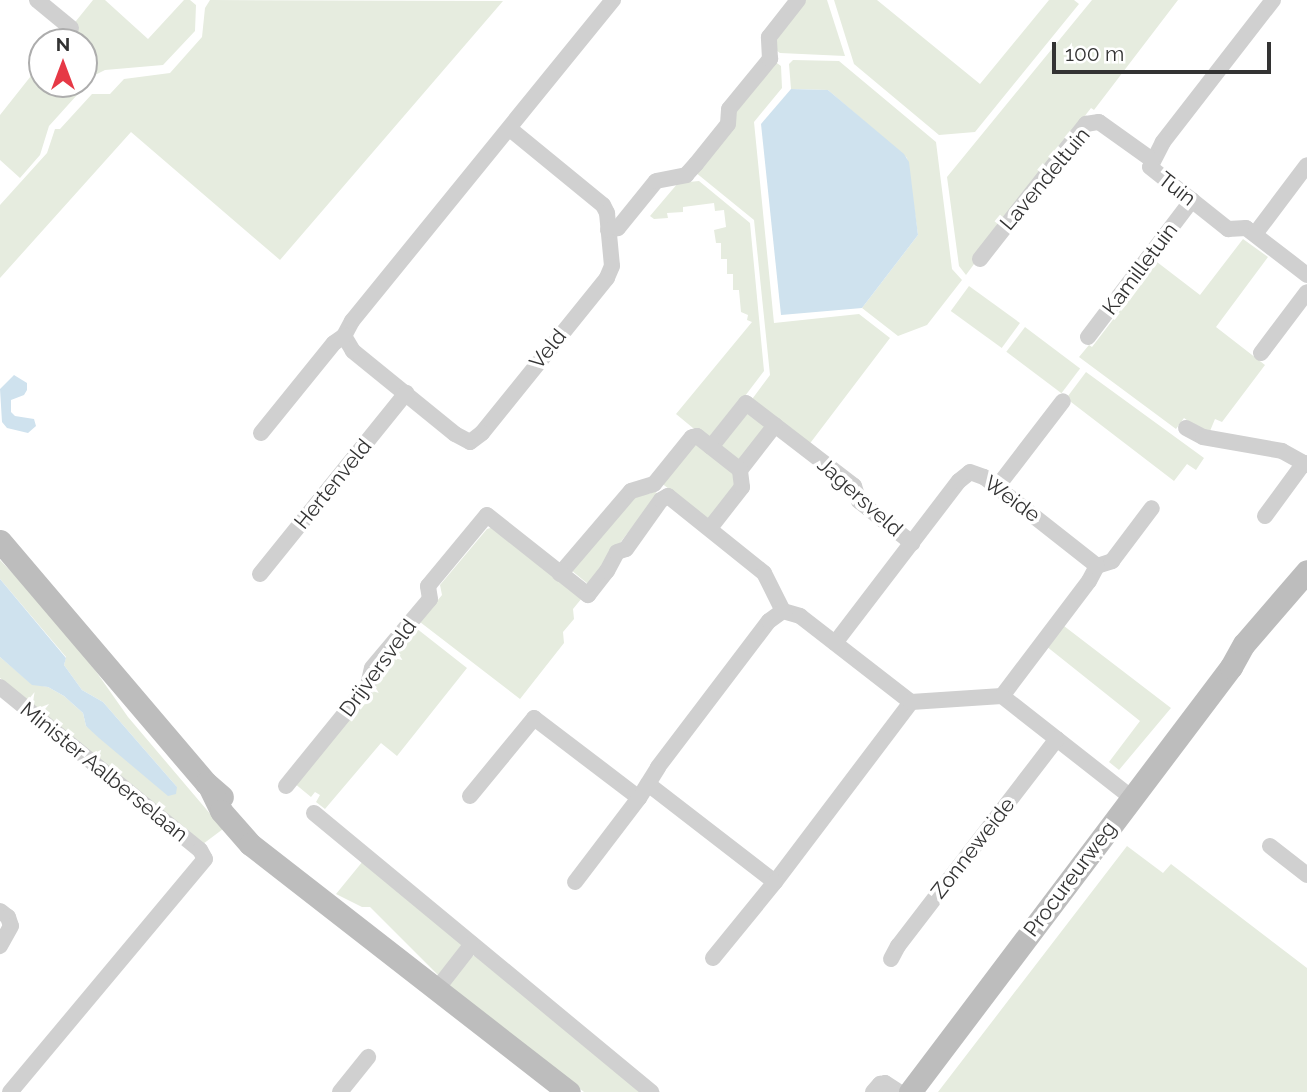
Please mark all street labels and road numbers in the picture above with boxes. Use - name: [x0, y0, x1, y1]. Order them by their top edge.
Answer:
- street label: Lavendeltuin: [995, 123, 1095, 235]
- street label: Tuin: [1153, 167, 1201, 211]
- street label: Kamilletuin: [1097, 218, 1183, 320]
- street label: Veld: [524, 324, 572, 374]
- street label: Hertenveld: [289, 434, 377, 534]
- street label: Jagersveld: [812, 452, 908, 542]
- street label: Weide: [979, 470, 1045, 528]
- street label: Drijversveld: [334, 614, 422, 722]
- street label: Minister Aalberselaan: [15, 696, 193, 848]
- street label: Zonneweide: [926, 793, 1020, 903]
- street label: Procureurweg: [1018, 816, 1122, 942]

